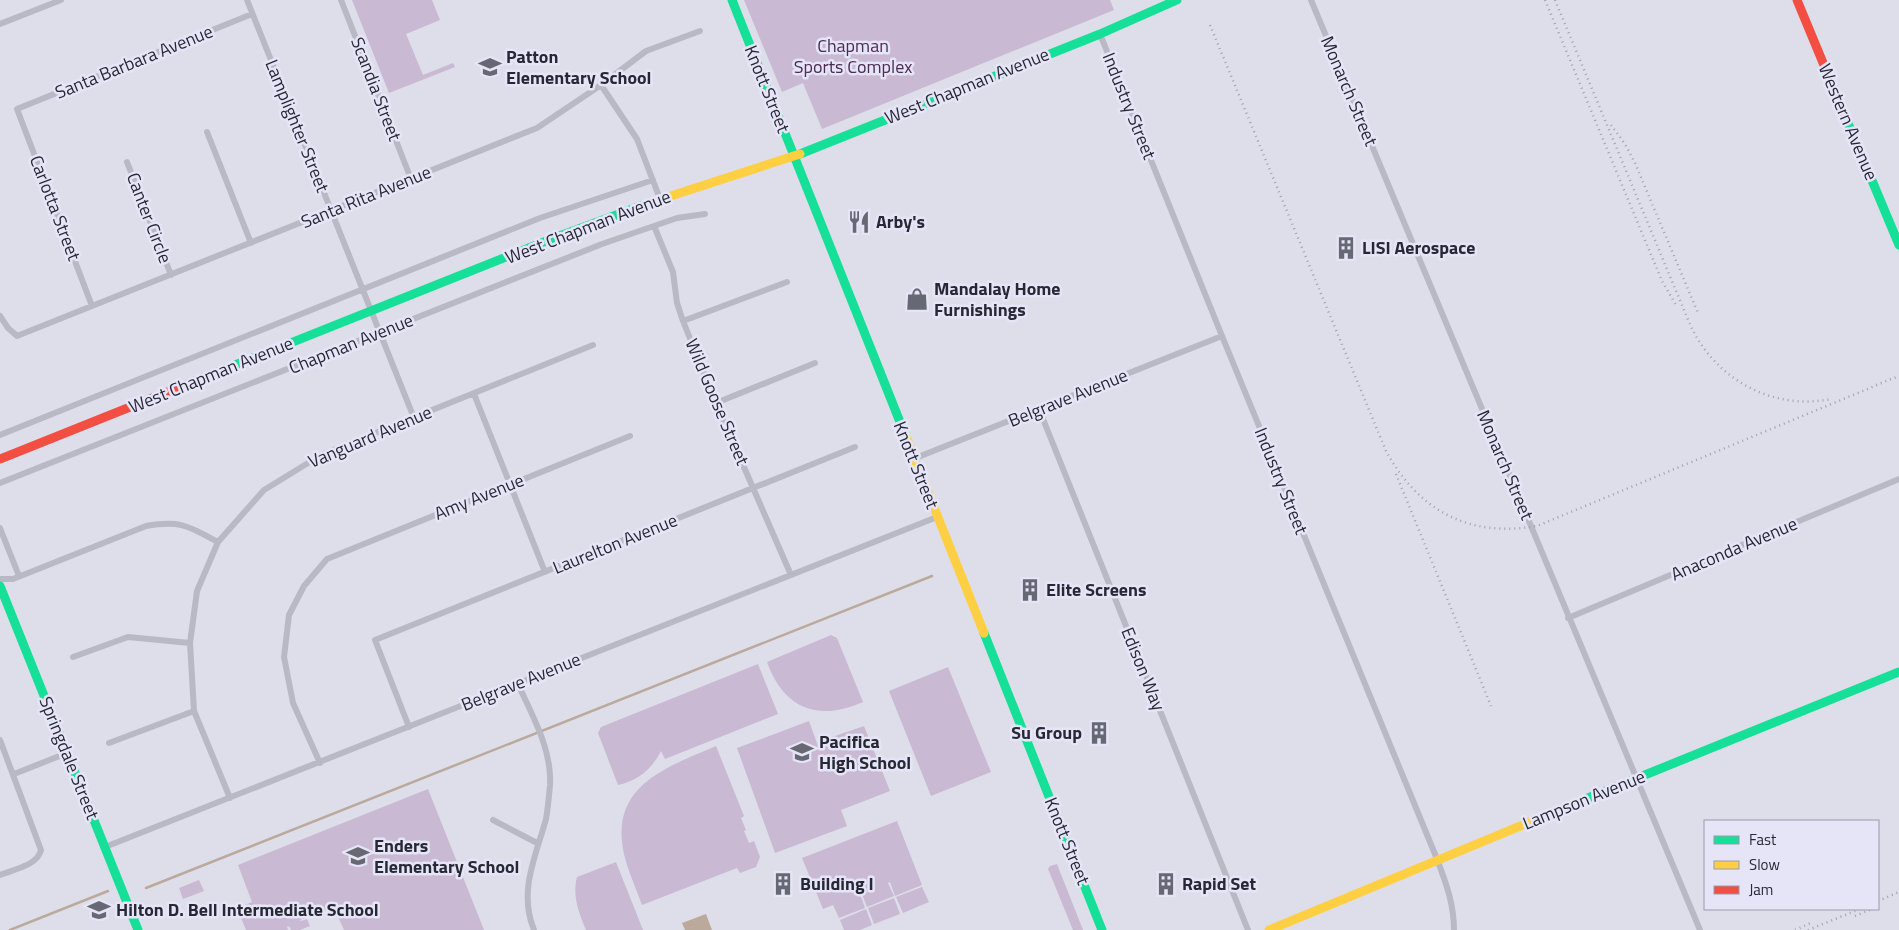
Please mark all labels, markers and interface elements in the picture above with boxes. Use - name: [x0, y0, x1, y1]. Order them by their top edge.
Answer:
- street label: Santa Barbara Avenue: [51, 18, 217, 106]
- park label: Chapman Sports Complex: [794, 32, 912, 80]
- street label: Monarch Street: [1314, 32, 1385, 151]
- street label: Scandia Street: [344, 33, 409, 145]
- street label: West Chapman Avenue: [880, 40, 1053, 131]
- street label: Knott Street: [738, 41, 798, 137]
- place label: Patton Elementary School: [506, 43, 651, 91]
- street label: Industry Street: [1096, 48, 1163, 164]
- school or university icon: Patton Elementary School: [477, 54, 503, 80]
- street label: Lamplighter Street: [259, 55, 337, 197]
- street label: Western Avenue: [1812, 59, 1885, 184]
- street label: Carlotta Street: [23, 151, 88, 265]
- street label: Santa Rita Avenue: [297, 158, 435, 235]
- street label: Canter Circle: [120, 169, 179, 267]
- street label: West Chapman Avenue: [501, 183, 674, 271]
- place label: Arby's: [876, 208, 925, 235]
- restaurant icon: Arby's: [846, 209, 872, 235]
- place label: LISI Aerospace: [1362, 234, 1475, 261]
- building icon: LISI Aerospace: [1333, 235, 1359, 261]
- place label: Mandalay Home Furnishings: [934, 275, 1061, 323]
- shop icon: Mandalay Home Furnishings: [904, 286, 930, 312]
- street label: Chapman Avenue: [285, 306, 417, 381]
- street label: West Chapman Avenue: [124, 329, 297, 420]
- street label: Wild Goose Street: [679, 334, 757, 470]
- street label: Belgrave Avenue: [1004, 361, 1132, 434]
- street label: Vanguard Avenue: [304, 398, 436, 475]
- street label: Monarch Street: [1470, 406, 1541, 525]
- street label: Knott Street: [887, 417, 947, 513]
- street label: Industry Street: [1248, 423, 1315, 539]
- street label: Amy Avenue: [430, 466, 528, 527]
- street label: Laurelton Avenue: [548, 506, 681, 581]
- street label: Anaconda Avenue: [1666, 510, 1801, 587]
- place label: Elite Screens: [1046, 576, 1147, 603]
- building icon: Elite Screens: [1017, 577, 1043, 603]
- street label: Edison Way: [1114, 623, 1173, 715]
- street label: Belgrave Avenue: [457, 645, 585, 718]
- street label: Springdale Street: [33, 692, 107, 824]
- place label: Su Group: [1011, 719, 1082, 746]
- building icon: Su Group: [1086, 720, 1112, 746]
- place label: Pacifica High School: [819, 728, 911, 776]
- school or university icon: Pacifica High School: [789, 739, 815, 765]
- street label: Lampson Avenue: [1518, 763, 1649, 836]
- street label: Knott Street: [1038, 793, 1098, 889]
- legend: [1704, 820, 1879, 910]
- text: Fast: [1749, 828, 1777, 851]
- place label: Enders Elementary School: [374, 832, 519, 880]
- school or university icon: Enders Elementary School: [345, 843, 371, 869]
- text: Slow: [1749, 853, 1780, 876]
- place label: Building I: [800, 870, 874, 897]
- place label: Rapid Set: [1182, 870, 1257, 897]
- building icon: Building I: [770, 871, 796, 897]
- building icon: Rapid Set: [1153, 871, 1179, 897]
- text: Jam: [1749, 878, 1773, 901]
- place label: Hilton D. Bell Intermediate School: [116, 896, 379, 923]
- school or university icon: Hilton D. Bell Intermediate School: [86, 897, 112, 923]

